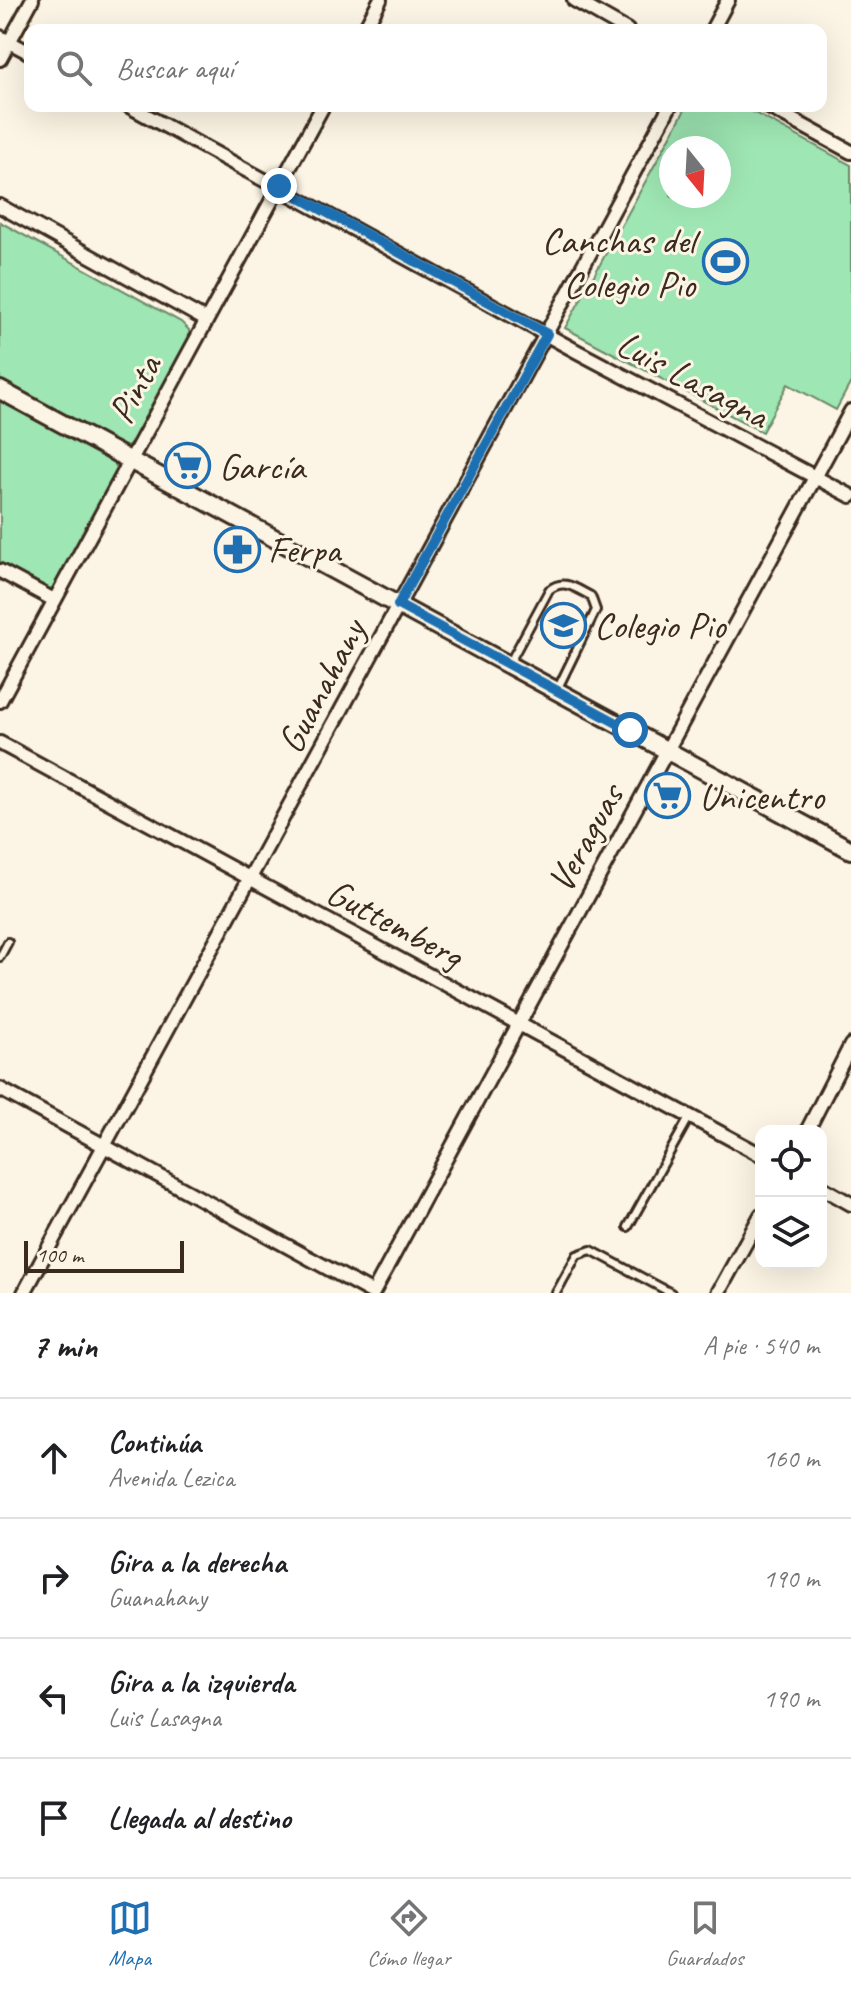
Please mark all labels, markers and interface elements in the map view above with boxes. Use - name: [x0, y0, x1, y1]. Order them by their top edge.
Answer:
- search box: [24, 24, 827, 112]
- icon: search: [52, 46, 96, 90]
- text: Buscar aquí: [116, 49, 234, 87]
- north arrow: [659, 136, 731, 208]
- route end: [261, 168, 297, 204]
- place label: Canchas del Colegio Pio: [542, 217, 702, 308]
- sports icon: Canchas del Colegio Pio: [702, 238, 750, 286]
- street label: Luis Lasagna: [609, 320, 779, 440]
- street label: Pinta: [97, 345, 173, 431]
- supermarket icon: García: [164, 442, 212, 490]
- place label: García: [219, 443, 307, 490]
- pharmacy icon: Ferpa: [213, 525, 261, 573]
- place label: Ferpa: [268, 526, 343, 573]
- school or university icon: Colegio Pio: [539, 601, 587, 649]
- place label: Colegio Pio: [594, 602, 727, 649]
- street label: Guanahany: [267, 609, 378, 761]
- route start: [612, 712, 648, 748]
- supermarket icon: Unicentro: [644, 772, 692, 820]
- place label: Unicentro: [699, 773, 826, 820]
- street label: Veraguas: [537, 774, 636, 900]
- street label: Guttemberg: [319, 868, 473, 980]
- map controls: [755, 1125, 827, 1269]
- button: locate: [755, 1125, 827, 1197]
- button: layers: [755, 1197, 827, 1269]
- scale bar: [24, 1237, 184, 1273]
- text: 100 m: [36, 1241, 83, 1269]
- text: 7 min: [32, 1324, 97, 1367]
- text: A pie · 540 m: [703, 1329, 819, 1362]
- text: Continúa: [108, 1423, 201, 1461]
- icon: ahead: [32, 1436, 76, 1480]
- text: 160 m: [763, 1442, 819, 1475]
- text: Avenida Lezica: [108, 1461, 234, 1494]
- text: Gira a la derecha: [108, 1543, 286, 1581]
- icon: right: [32, 1556, 76, 1600]
- text: 190 m: [763, 1562, 819, 1595]
- text: Guanahany: [108, 1581, 207, 1614]
- text: Gira a la izquierda: [108, 1663, 294, 1701]
- icon: left: [32, 1676, 76, 1720]
- text: 190 m: [763, 1682, 819, 1715]
- text: Luis Lasagna: [108, 1701, 221, 1734]
- icon: arrive: [32, 1796, 76, 1840]
- text: Llegada al destino: [108, 1799, 291, 1837]
- tab: Mapa: [108, 1896, 152, 1972]
- tab: Cómo llegar: [367, 1896, 451, 1972]
- tab: Guardados: [666, 1896, 743, 1972]

